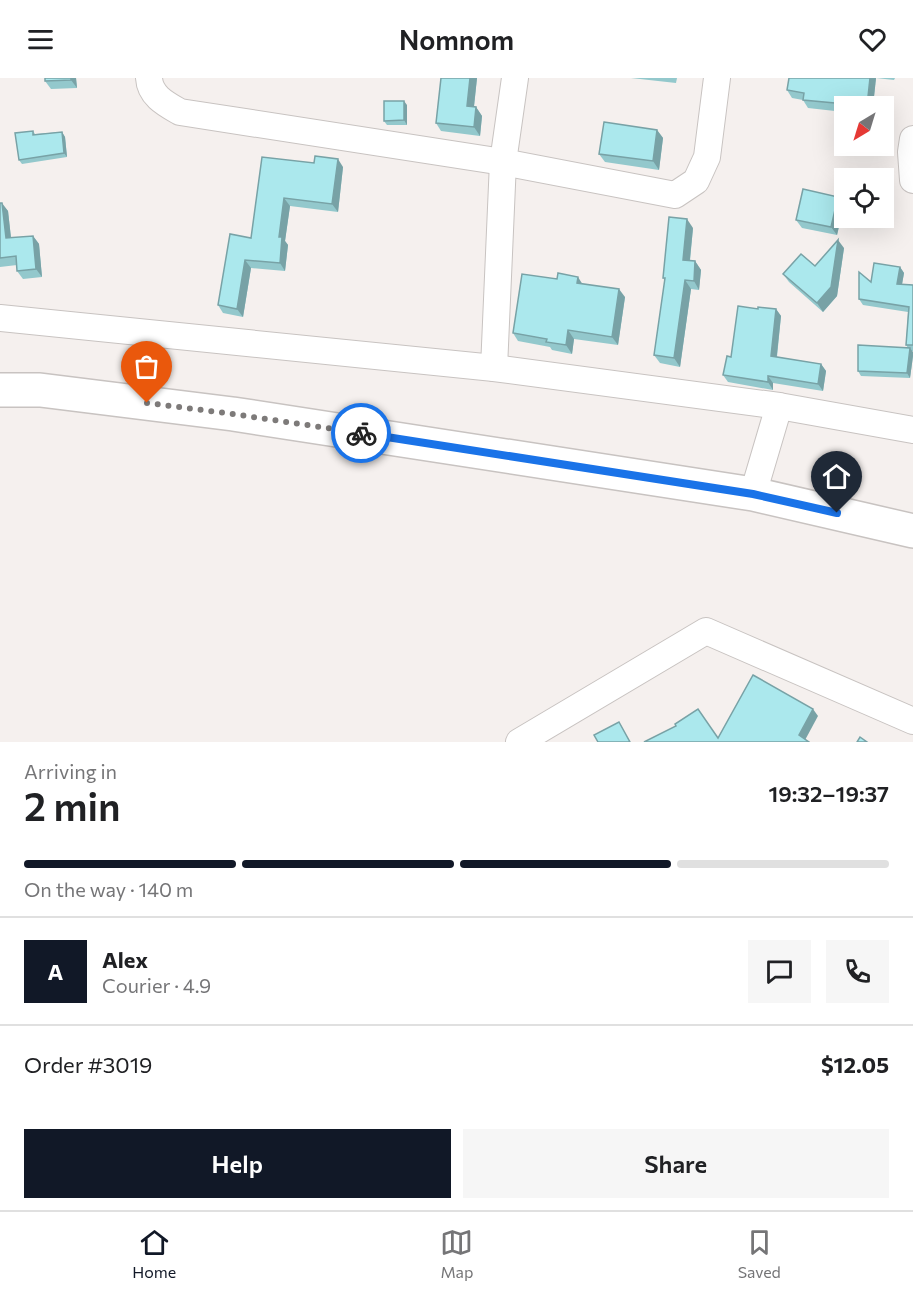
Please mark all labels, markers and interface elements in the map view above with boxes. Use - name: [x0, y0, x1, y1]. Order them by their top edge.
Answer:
- icon: menu: [24, 23, 57, 56]
- text: Nomnom: [399, 23, 514, 56]
- icon: heart: [856, 23, 889, 56]
- north arrow: [834, 96, 894, 156]
- map controls: [834, 96, 894, 228]
- button: locate: [834, 168, 894, 228]
- pin: [121, 341, 172, 403]
- icon: bag: [130, 350, 163, 383]
- courier: [331, 403, 391, 463]
- icon: bike: [345, 417, 378, 450]
- pin: [811, 451, 862, 513]
- icon: home: [820, 460, 853, 493]
- text: Arriving in: [24, 759, 117, 783]
- text: 19:32–19:37: [768, 780, 889, 807]
- text: 2 min: [24, 781, 121, 829]
- text: On the way · 140 m: [24, 877, 193, 901]
- button: chat: [748, 940, 811, 1003]
- button: phone: [826, 940, 889, 1003]
- text: Alex: [102, 946, 148, 973]
- text: A: [48, 958, 63, 985]
- text: Courier · 4.9: [102, 973, 211, 997]
- text: Order #3019: [24, 1051, 152, 1078]
- text: $12.05: [821, 1051, 889, 1078]
- button: Help: [24, 1129, 451, 1198]
- button: Share: [463, 1129, 889, 1198]
- tab: Home: [132, 1226, 176, 1281]
- tab: Map: [440, 1226, 473, 1281]
- tab: Saved: [738, 1226, 781, 1281]

